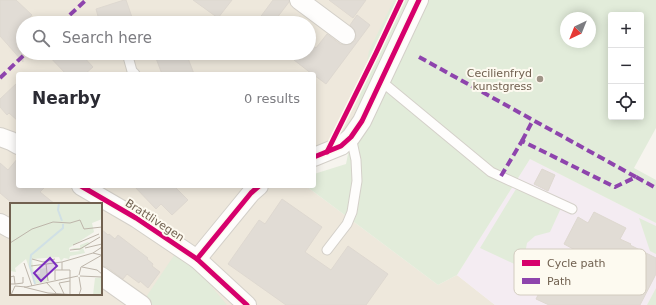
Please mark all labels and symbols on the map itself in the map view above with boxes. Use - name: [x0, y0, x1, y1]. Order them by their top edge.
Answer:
- north arrow: [560, 12, 596, 48]
- place label: Cecilienfryd kunstgress: [467, 67, 532, 93]
- marker: Cecilienfryd kunstgress: [535, 74, 545, 84]
- street label: Brattlivegen: [123, 197, 187, 244]
- inset map: [10, 203, 102, 295]
- legend: [514, 249, 646, 295]
- text: Cycle path: [547, 257, 606, 270]
- text: Path: [547, 275, 571, 288]

